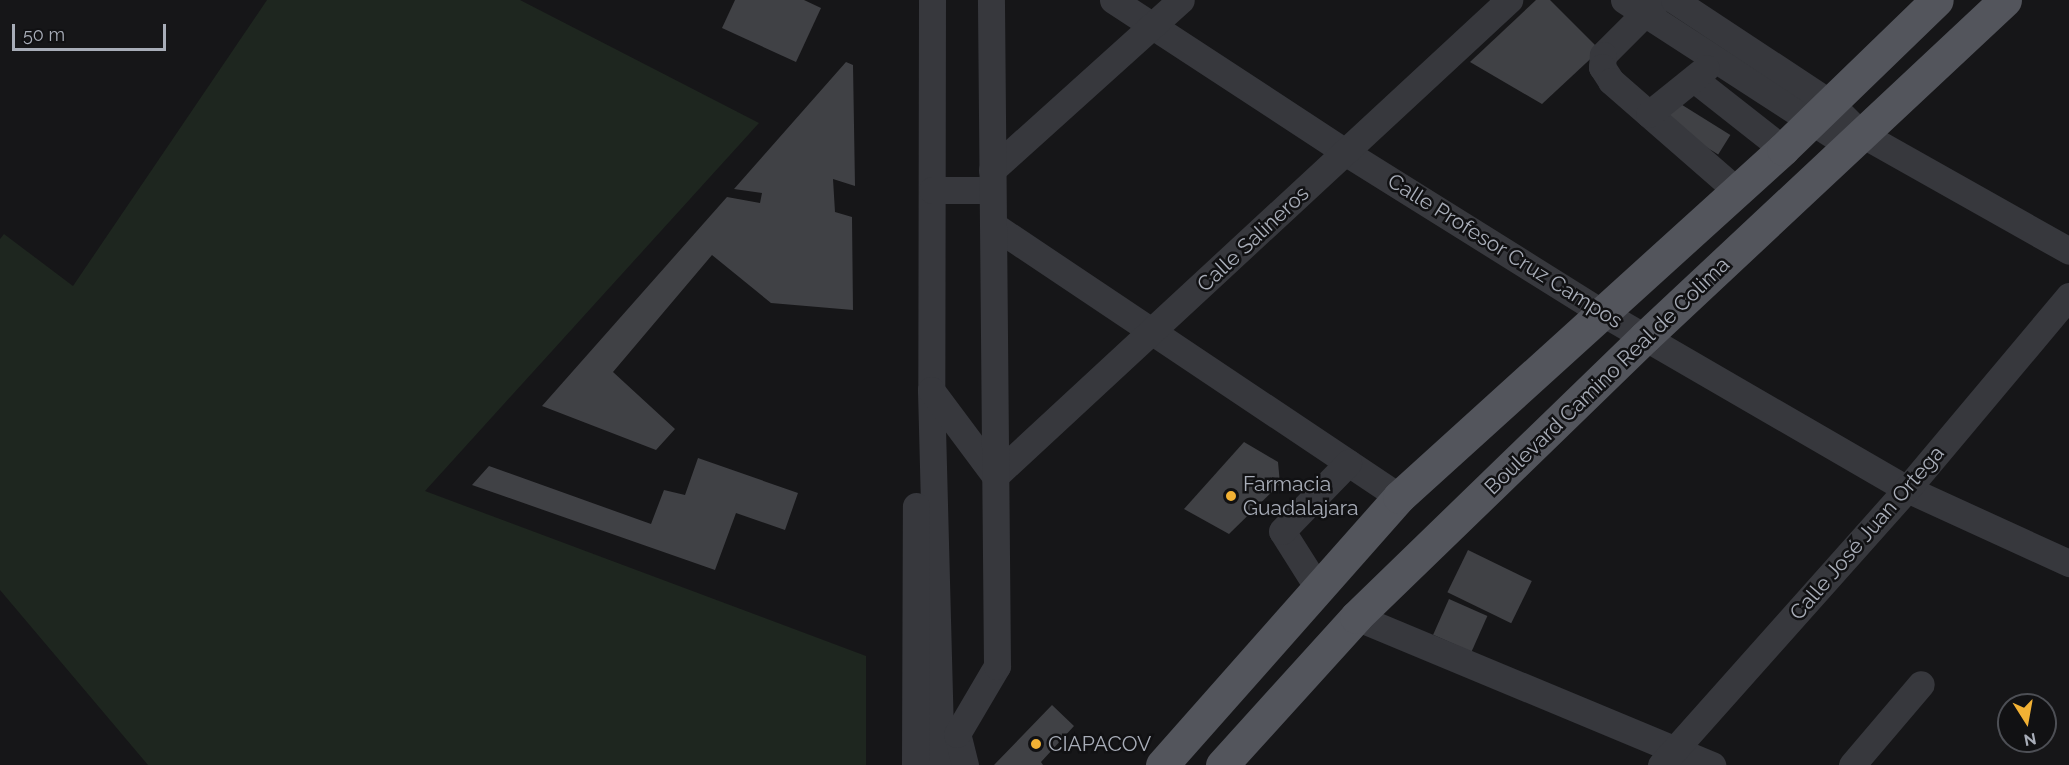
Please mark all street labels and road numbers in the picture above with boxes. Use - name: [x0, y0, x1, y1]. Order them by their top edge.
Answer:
- street label: Calle Profesor Cruz Campos: [1383, 168, 1627, 334]
- street label: Calle Salineros: [1192, 181, 1314, 297]
- street label: Boulevard Camino Real de Colima: [1479, 252, 1735, 500]
- street label: Calle José Juan Ortega: [1784, 440, 1950, 626]

